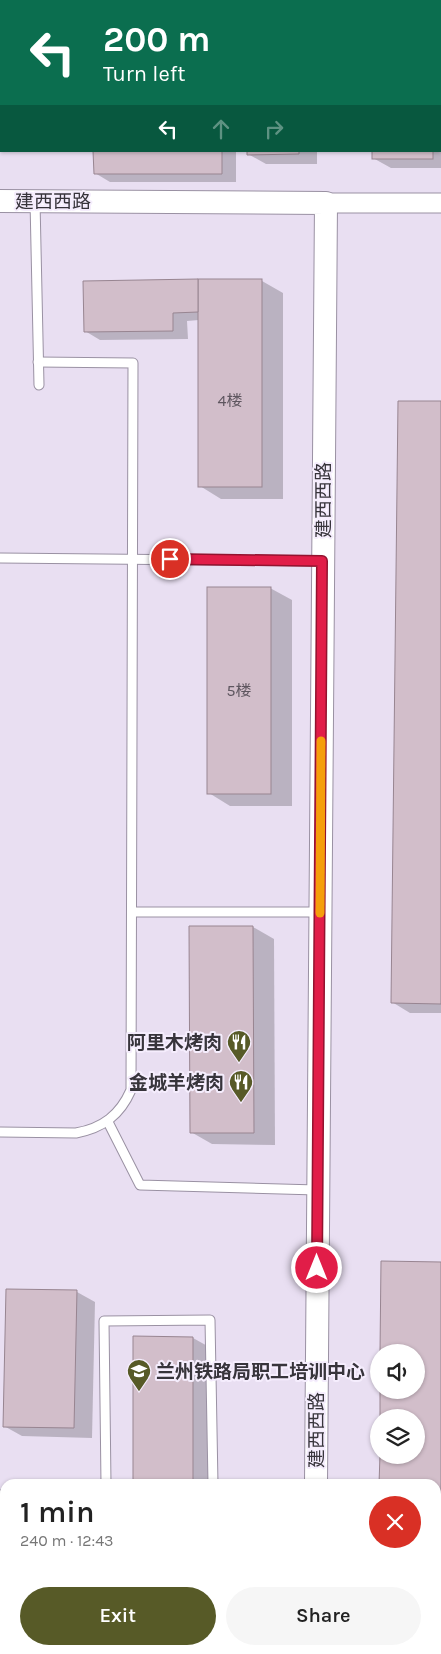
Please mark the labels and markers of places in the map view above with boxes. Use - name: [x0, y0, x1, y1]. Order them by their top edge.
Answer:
- pin: [149, 538, 191, 580]
- restaurant icon: 阿里木烤肉: [226, 1029, 252, 1063]
- place label: 阿里木烤肉: [127, 1032, 222, 1054]
- restaurant icon: 金城羊烤肉: [228, 1069, 254, 1103]
- place label: 金城羊烤肉: [129, 1072, 224, 1094]
- school or university icon: 兰州铁路局职工培训中心: [126, 1358, 152, 1392]
- place label: 兰州铁路局职工培训中心: [156, 1361, 365, 1383]

